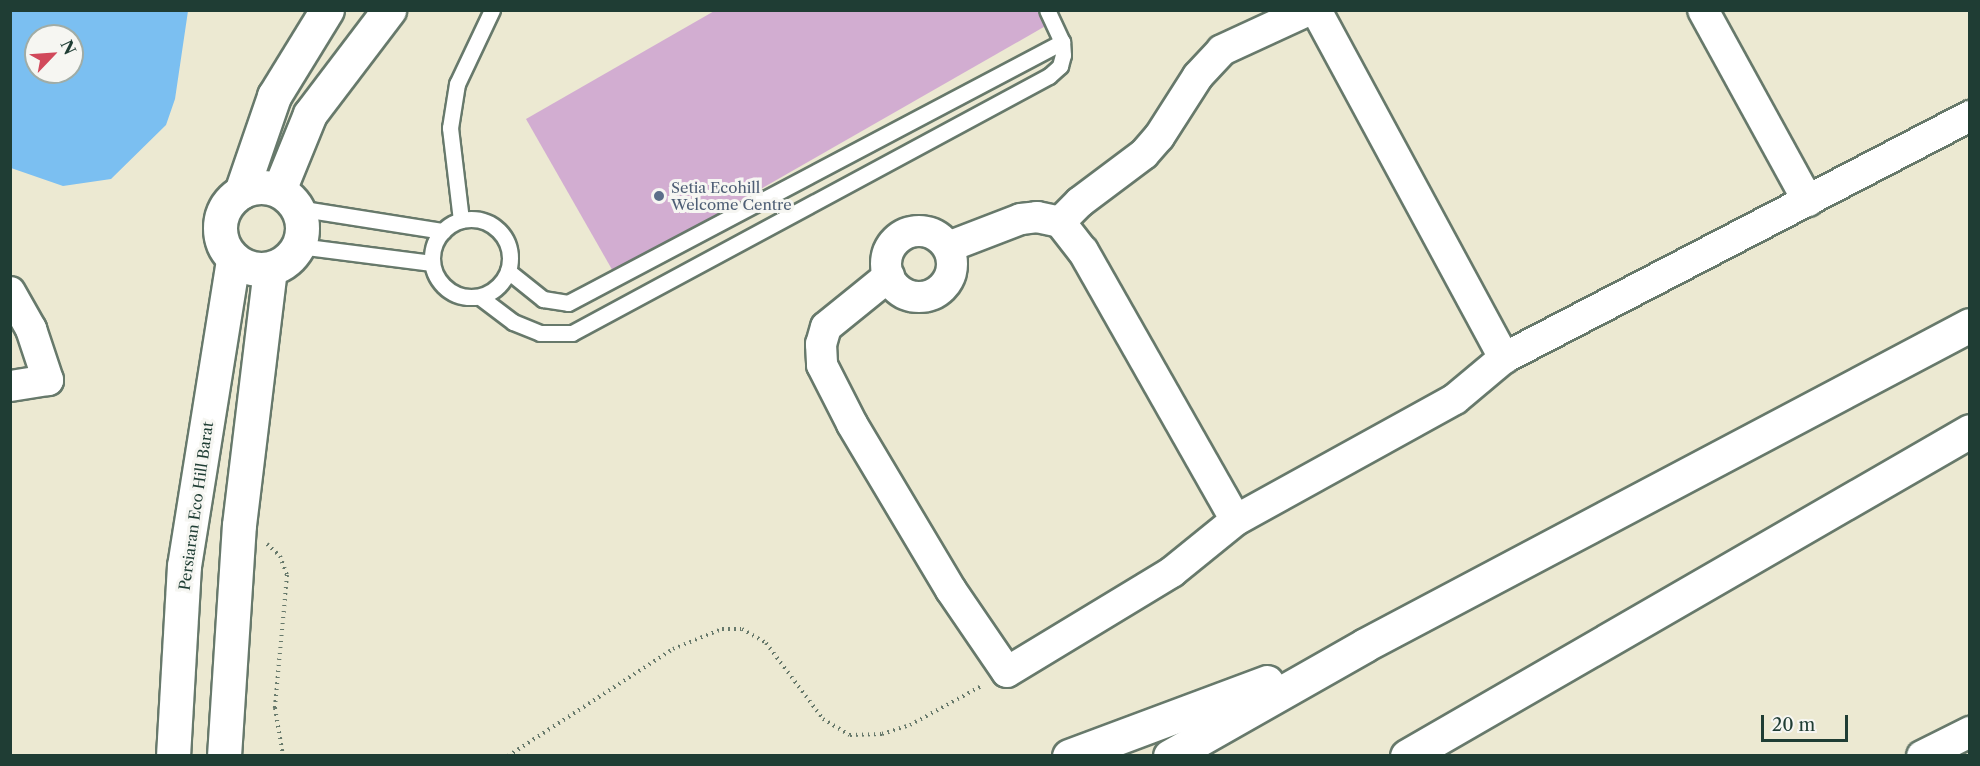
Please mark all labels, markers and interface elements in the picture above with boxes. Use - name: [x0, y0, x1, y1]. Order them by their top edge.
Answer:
- north arrow: [24, 24, 84, 84]
- text: N: [56, 37, 81, 58]
- place label: Setia Ecohill Welcome Centre: [671, 178, 792, 213]
- marker: Setia Ecohill Welcome Centre: [652, 189, 666, 203]
- street label: Persiaran Eco Hill Barat: [175, 420, 217, 592]
- scale bar: [1764, 703, 1851, 741]
- text: 20 m: [1772, 714, 1815, 736]

